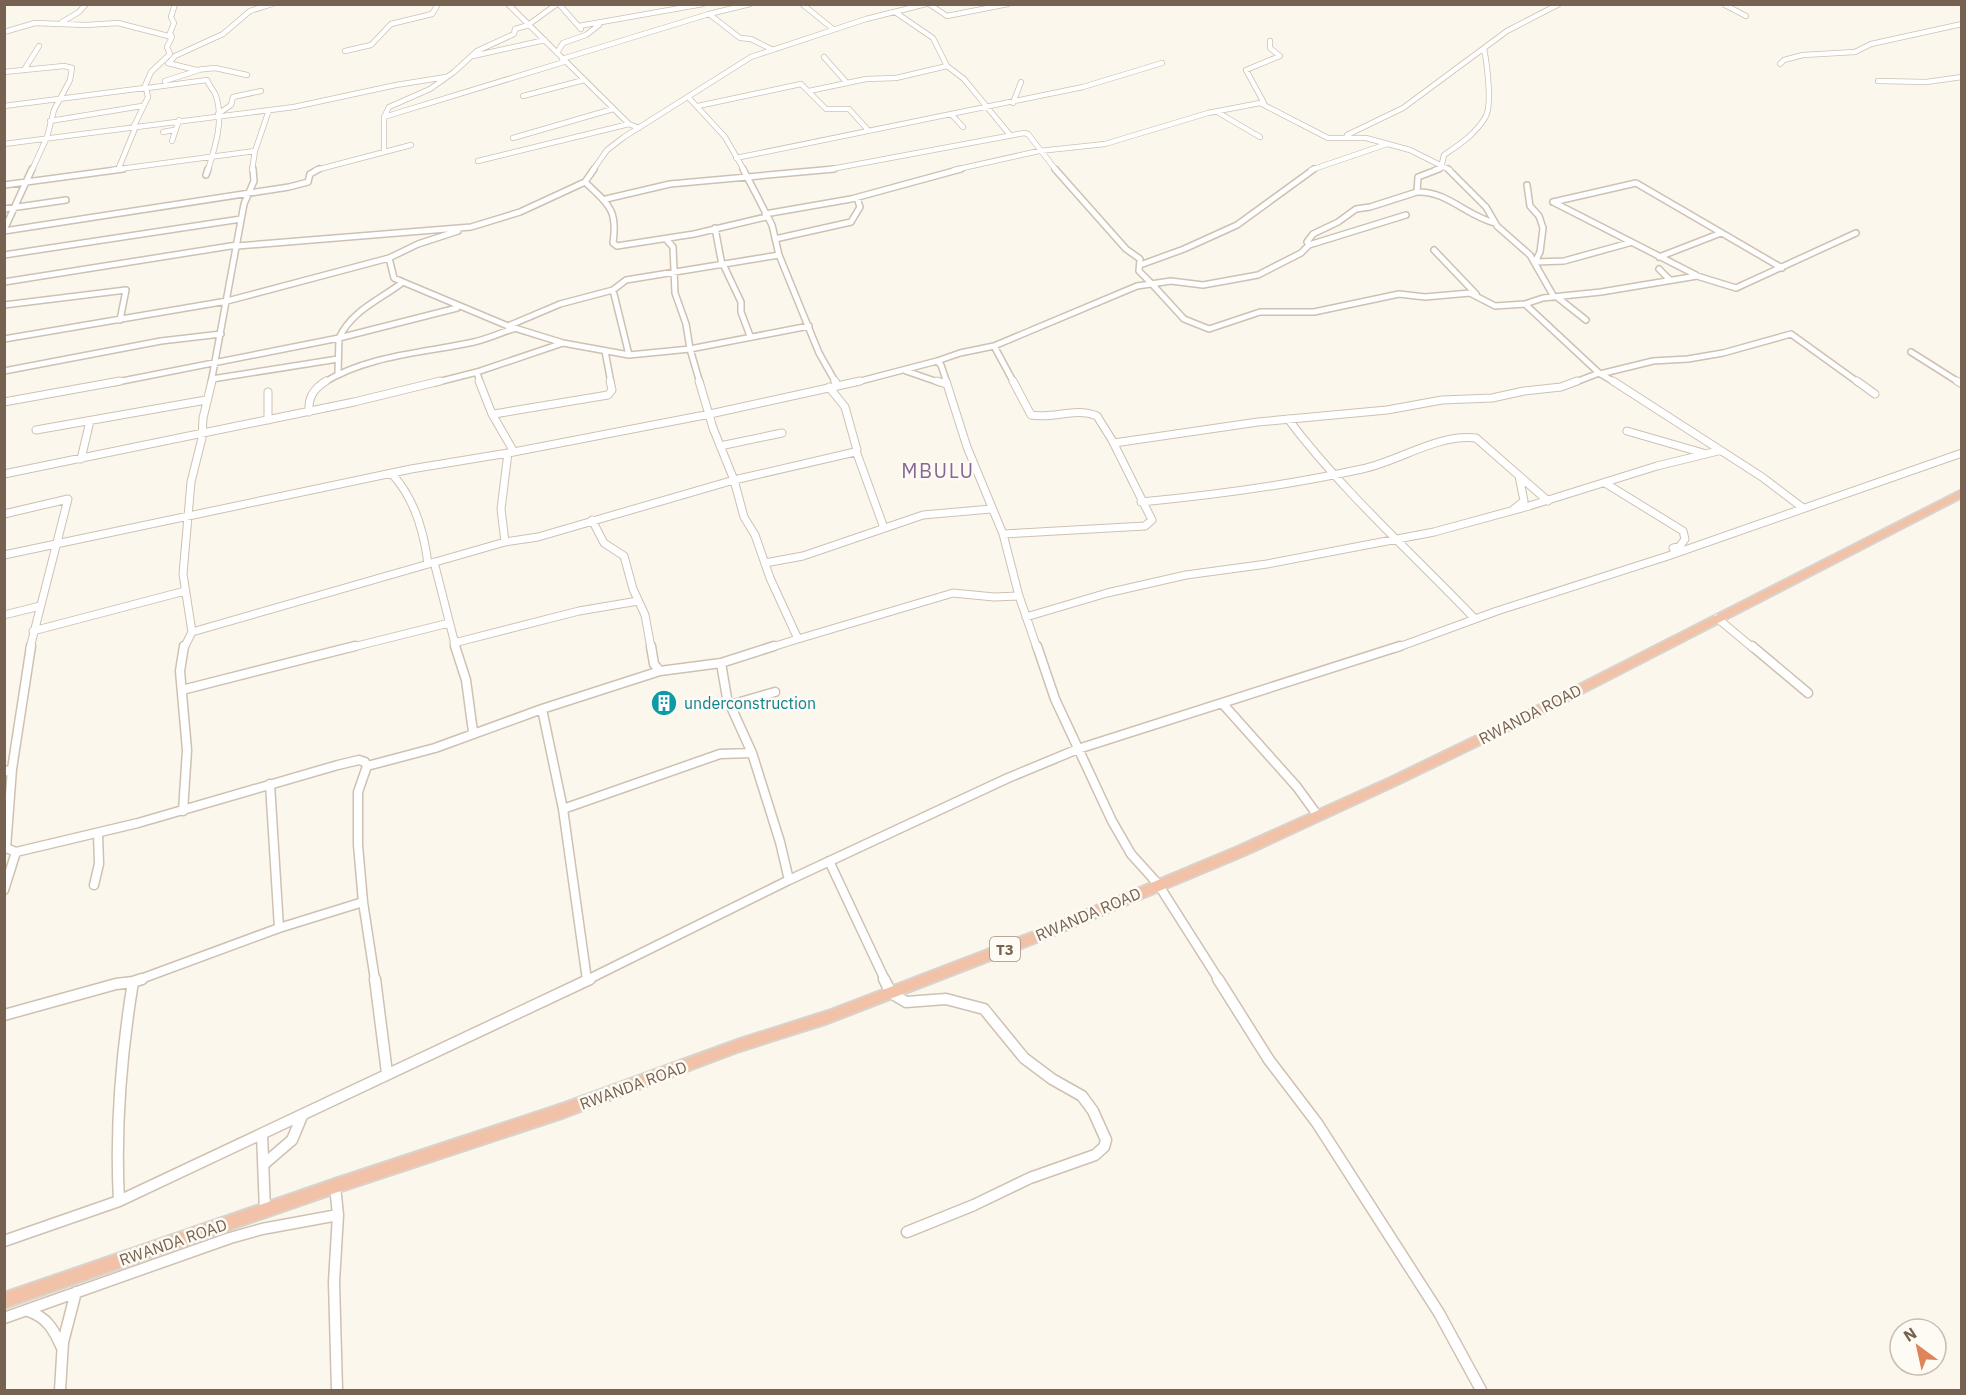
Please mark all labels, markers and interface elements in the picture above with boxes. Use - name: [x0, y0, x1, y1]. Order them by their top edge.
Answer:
- district label: MBULU: [901, 457, 975, 484]
- street label: RWANDA ROAD: [1475, 680, 1585, 748]
- building icon: underconstruction: [649, 688, 679, 718]
- place label: underconstruction: [684, 693, 816, 713]
- street label: RWANDA ROAD: [1032, 883, 1144, 945]
- road number: T3: [990, 937, 1020, 961]
- street label: RWANDA ROAD: [577, 1056, 689, 1114]
- street label: RWANDA ROAD: [117, 1214, 229, 1270]
- north arrow: [1888, 1317, 1948, 1377]
- text: N: [1900, 1323, 1920, 1346]

